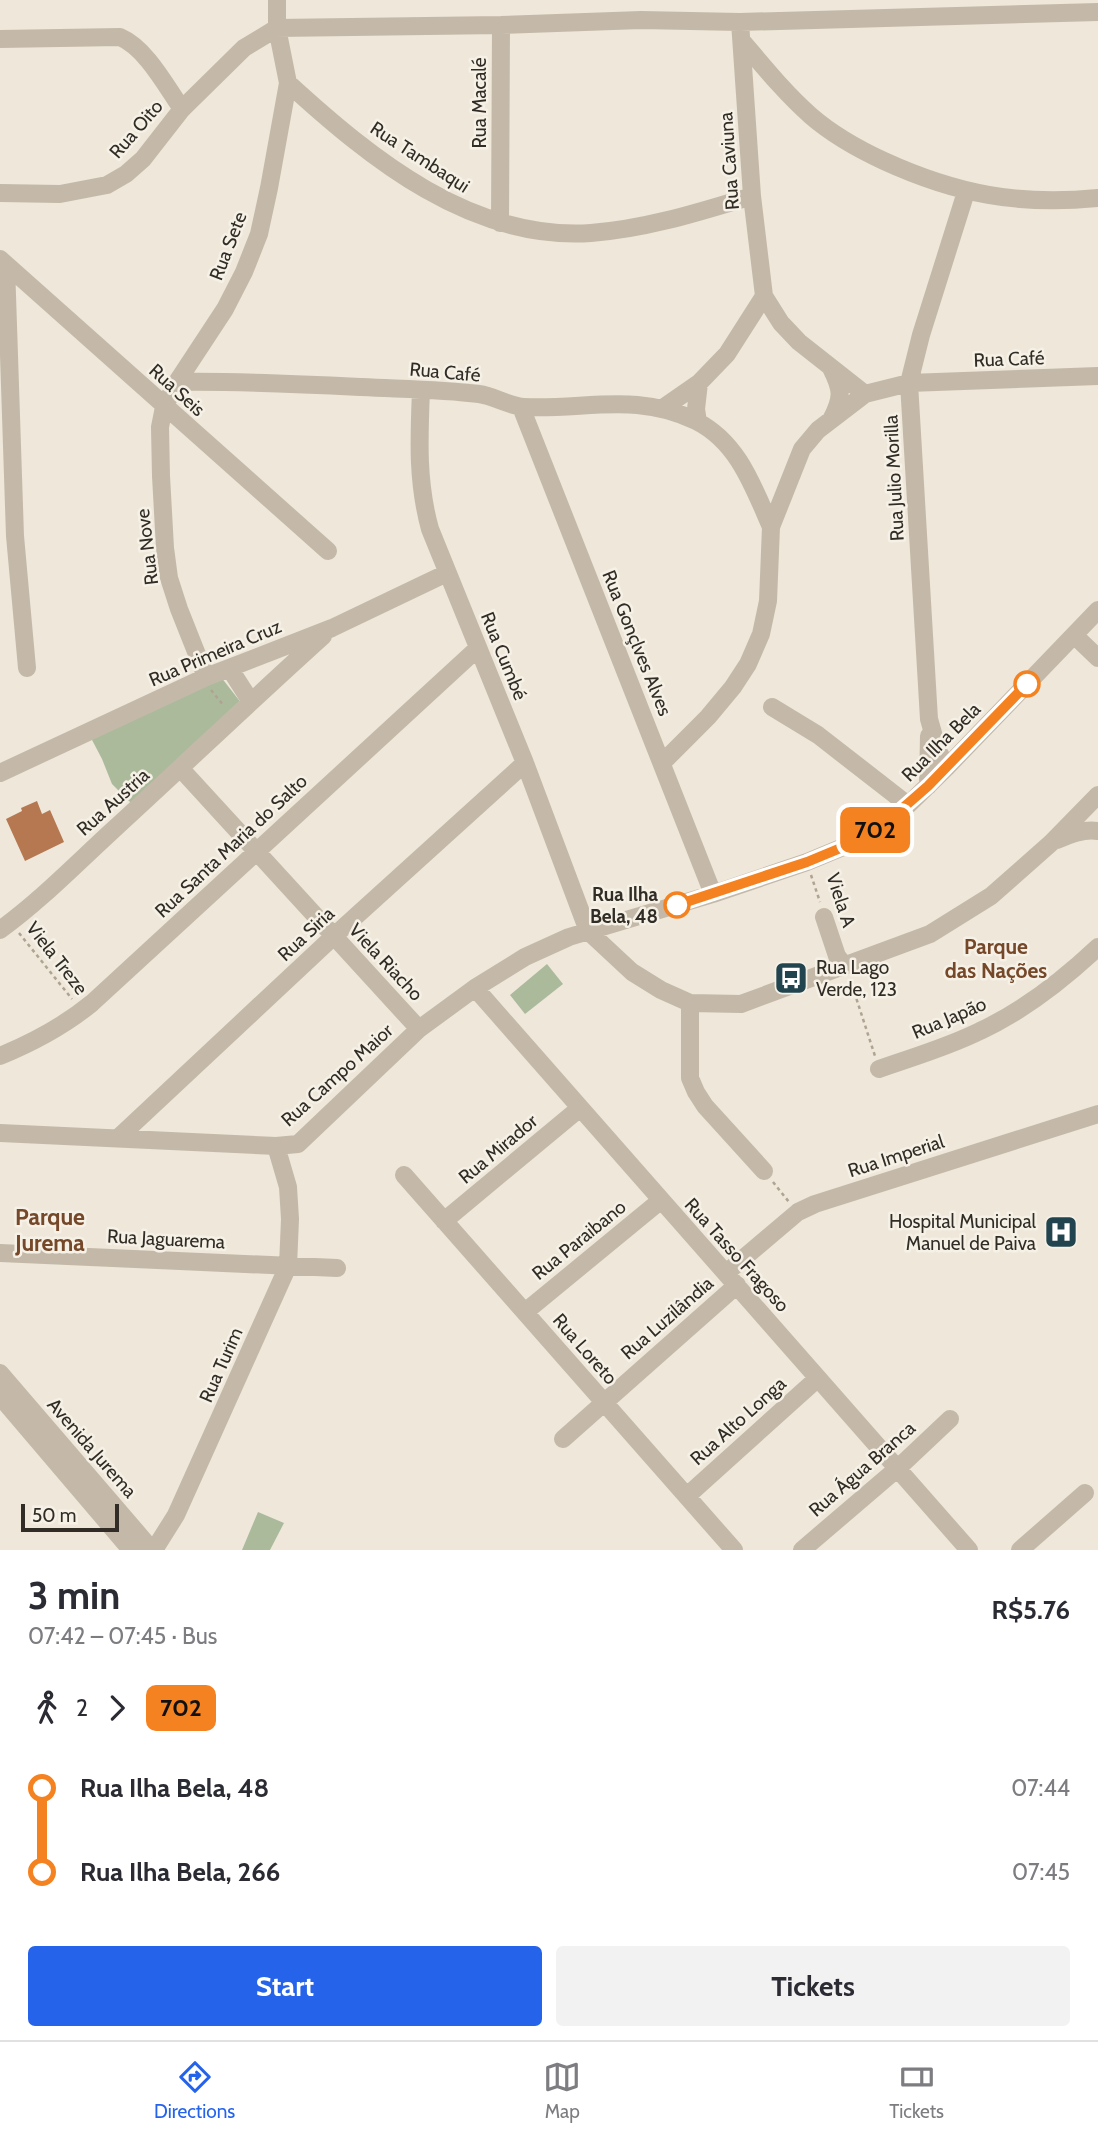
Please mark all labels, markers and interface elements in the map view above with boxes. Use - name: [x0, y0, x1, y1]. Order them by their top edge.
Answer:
- street label: Rua Macalé: [468, 57, 491, 148]
- street label: Rua Oito: [104, 95, 168, 163]
- street label: Rua Caviuna: [714, 111, 744, 211]
- street label: Rua Tambaqui: [366, 116, 474, 198]
- street label: Rua Sete: [204, 208, 252, 283]
- street label: Rua Café: [973, 346, 1045, 372]
- street label: Rua Café: [409, 357, 482, 387]
- street label: Rua Seis: [144, 359, 210, 421]
- street label: Rua Julio Morilla: [879, 414, 909, 542]
- street label: Rua Nove: [131, 507, 163, 587]
- street label: Rua Gonçlves Alves: [597, 567, 677, 719]
- street label: Rua Cumbé: [476, 609, 532, 704]
- street label: Rua Primeira Cruz: [145, 615, 285, 691]
- unlabelled marker: [1014, 671, 1040, 697]
- street label: Rua Ilha Bela: [897, 698, 985, 786]
- street label: Rua Austria: [72, 764, 154, 840]
- street label: Rua Santa Maria do Salto: [150, 770, 312, 922]
- line badge: 702: [835, 807, 915, 853]
- text: 702: [854, 815, 896, 844]
- street label: Viela A: [821, 870, 861, 930]
- place label: Rua Ilha Bela, 48: [590, 883, 659, 928]
- marker: Rua Ilha Bela, 48: [664, 892, 690, 918]
- street label: Rua Siria: [273, 902, 339, 966]
- street label: Viela Treze: [21, 917, 93, 999]
- street label: Viela Riacho: [344, 918, 428, 1006]
- district label: Parque das Nações: [945, 934, 1047, 983]
- place label: Rua Lago Verde, 123: [816, 956, 897, 1001]
- bus stop icon: Rua Lago Verde, 123: [772, 959, 810, 997]
- street label: Rua Japão: [908, 992, 990, 1044]
- street label: Rua Campo Maior: [276, 1019, 398, 1131]
- street label: Rua Mirador: [454, 1109, 542, 1189]
- street label: Rua Imperial: [845, 1129, 948, 1182]
- street label: Rua Tasso Fragoso: [680, 1193, 794, 1317]
- street label: Rua Paraibano: [527, 1195, 631, 1285]
- district label: Parque Jurema: [14, 1203, 85, 1257]
- place label: Hospital Municipal Manuel de Paiva: [889, 1210, 1037, 1255]
- hospital icon: Hospital Municipal Manuel de Paiva: [1042, 1213, 1080, 1251]
- street label: Rua Jaguarema: [106, 1224, 226, 1254]
- street label: Rua Luzilândia: [616, 1272, 718, 1364]
- street label: Rua Loreto: [548, 1309, 622, 1389]
- street label: Rua Turim: [194, 1324, 248, 1406]
- street label: Rua Alto Longa: [686, 1372, 790, 1470]
- street label: Avenida Jurema: [43, 1394, 141, 1502]
- street label: Rua Água Branca: [803, 1416, 920, 1521]
- scale bar: [21, 1501, 119, 1533]
- text: 50 m: [32, 1504, 76, 1527]
- text: 3 min: [28, 1572, 120, 1619]
- text: R$5.76: [992, 1594, 1070, 1626]
- text: 07:42 – 07:45 · Bus: [28, 1622, 217, 1650]
- icon: walk: [28, 1689, 66, 1727]
- icon: forward: [98, 1689, 136, 1727]
- text: 702: [160, 1693, 202, 1722]
- text: 2: [76, 1694, 88, 1722]
- text: Rua Ilha Bela, 48: [80, 1772, 269, 1804]
- text: 07:44: [1011, 1774, 1070, 1802]
- text: Rua Ilha Bela, 266: [80, 1856, 280, 1888]
- text: 07:45: [1012, 1858, 1070, 1886]
- button: Start: [28, 1946, 542, 2026]
- button: Tickets: [556, 1946, 1070, 2026]
- tab: Directions: [154, 2058, 235, 2123]
- tab: Map: [543, 2058, 581, 2123]
- tab: Tickets: [889, 2058, 944, 2123]

